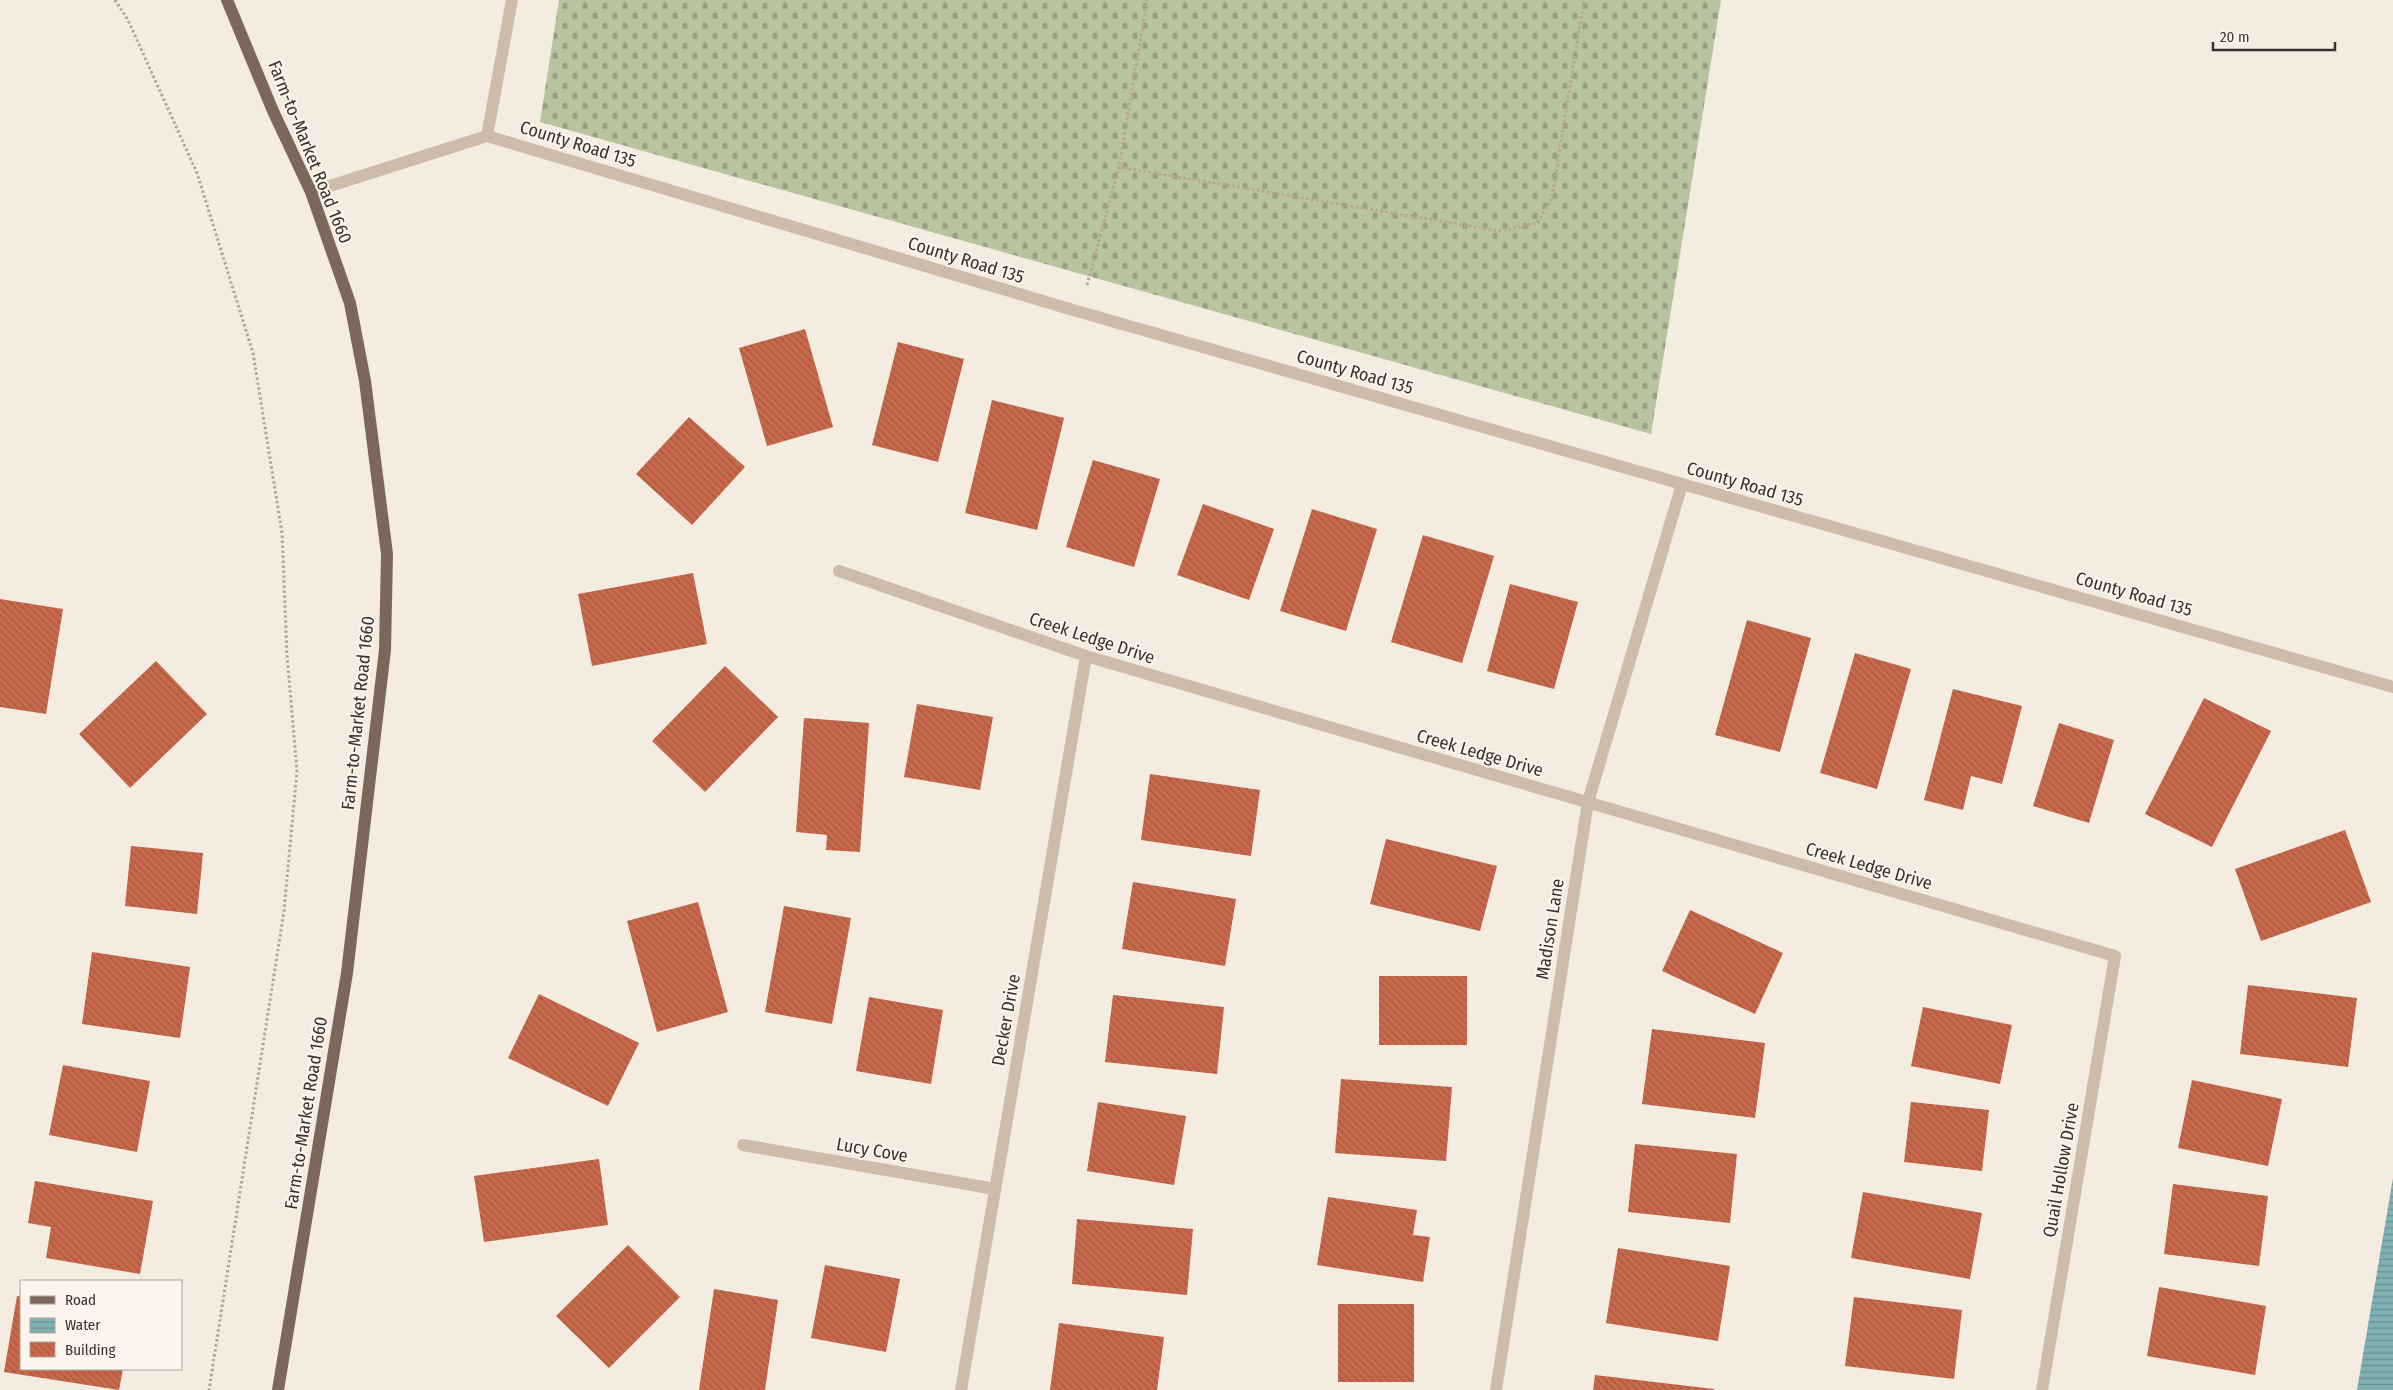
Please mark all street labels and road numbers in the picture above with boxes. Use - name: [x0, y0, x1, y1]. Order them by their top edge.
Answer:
- street label: Farm-to-Market Road 1660: [263, 57, 357, 247]
- street label: County Road 135: [517, 116, 639, 172]
- street label: County Road 135: [905, 232, 1027, 288]
- street label: County Road 135: [1294, 345, 1416, 399]
- street label: County Road 135: [1684, 457, 1806, 511]
- street label: County Road 135: [2073, 567, 2195, 621]
- street label: Creek Ledge Drive: [1027, 607, 1158, 669]
- street label: Farm-to-Market Road 1660: [337, 615, 379, 811]
- street label: Creek Ledge Drive: [1414, 724, 1546, 782]
- street label: Creek Ledge Drive: [1803, 837, 1935, 895]
- street label: Madison Lane: [1531, 877, 1569, 981]
- street label: Decker Drive: [987, 972, 1025, 1068]
- street label: Farm-to-Market Road 1660: [280, 1015, 332, 1211]
- street label: Quail Hollow Drive: [2038, 1101, 2084, 1239]
- street label: Lucy Cove: [835, 1133, 910, 1167]

